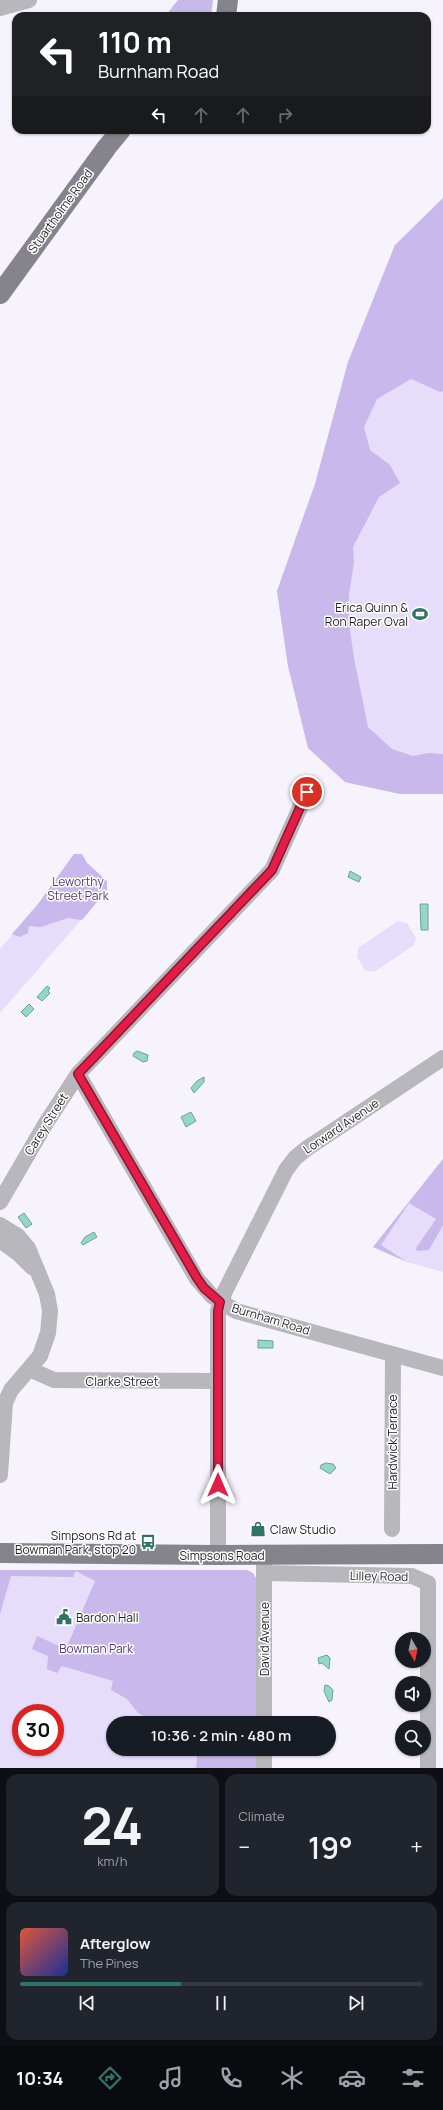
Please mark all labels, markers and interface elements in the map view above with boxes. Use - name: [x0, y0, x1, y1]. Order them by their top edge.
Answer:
- text: 110 m: [98, 23, 172, 61]
- icon: left: [32, 28, 84, 80]
- text: Burnham Road: [98, 59, 219, 83]
- icon: left: [148, 104, 170, 126]
- icon: ahead: [190, 104, 212, 126]
- icon: ahead: [232, 104, 254, 126]
- icon: right: [274, 104, 296, 126]
- street label: Stuartholme Road: [24, 165, 96, 257]
- place label: Erica Quinn & Ron Raper Oval: [325, 599, 408, 630]
- sports icon: Erica Quinn & Ron Raper Oval: [411, 605, 429, 623]
- pin: [290, 775, 324, 809]
- icon: arrive: [296, 781, 318, 803]
- park label: Leworthy Street Park: [47, 873, 110, 904]
- street label: Carey Street: [20, 1090, 72, 1158]
- street label: Lorward Avenue: [300, 1094, 382, 1158]
- street label: Burnham Road: [230, 1299, 312, 1339]
- street label: Clarke Street: [86, 1373, 159, 1390]
- street label: Hardwick Terrace: [384, 1395, 401, 1489]
- position arrow: [197, 1464, 239, 1506]
- shop icon: Claw Studio: [249, 1520, 267, 1538]
- place label: Claw Studio: [270, 1521, 336, 1538]
- place label: Simpsons Rd at Bowman Park, stop 20: [15, 1527, 136, 1558]
- bus stop icon: Simpsons Rd at Bowman Park, stop 20: [139, 1533, 157, 1551]
- street label: Simpsons Road: [179, 1547, 265, 1564]
- street label: Lilley Road: [350, 1567, 408, 1585]
- street label: David Avenue: [256, 1602, 273, 1676]
- public building icon: Bardon Hall: [55, 1608, 73, 1626]
- place label: Bardon Hall: [76, 1609, 138, 1626]
- north arrow: [395, 1632, 431, 1668]
- map controls: [395, 1632, 431, 1756]
- park label: Bowman Park: [59, 1640, 134, 1657]
- button: sound: [395, 1676, 431, 1712]
- speed limit sign: 30: [12, 1704, 64, 1756]
- button: search: [395, 1720, 431, 1756]
- text: 10:36 · 2 min · 480 m: [151, 1725, 291, 1746]
- text: 24: [81, 1790, 143, 1861]
- text: Climate: [239, 1807, 285, 1825]
- text: 19°: [308, 1827, 353, 1868]
- text: −: [239, 1832, 250, 1862]
- text: +: [410, 1832, 423, 1862]
- text: km/h: [97, 1852, 127, 1870]
- text: Afterglow: [80, 1933, 151, 1954]
- text: The Pines: [80, 1954, 139, 1972]
- icon: previous: [76, 1992, 98, 2014]
- icon: pause: [210, 1992, 232, 2014]
- icon: next: [345, 1992, 367, 2014]
- icon: directions: [96, 2064, 124, 2092]
- icon: music: [157, 2064, 185, 2092]
- icon: phone: [217, 2064, 245, 2092]
- icon: climate: [278, 2064, 306, 2092]
- icon: car: [338, 2064, 366, 2092]
- icon: filters: [399, 2064, 427, 2092]
- text: 10:34: [16, 2066, 64, 2090]

